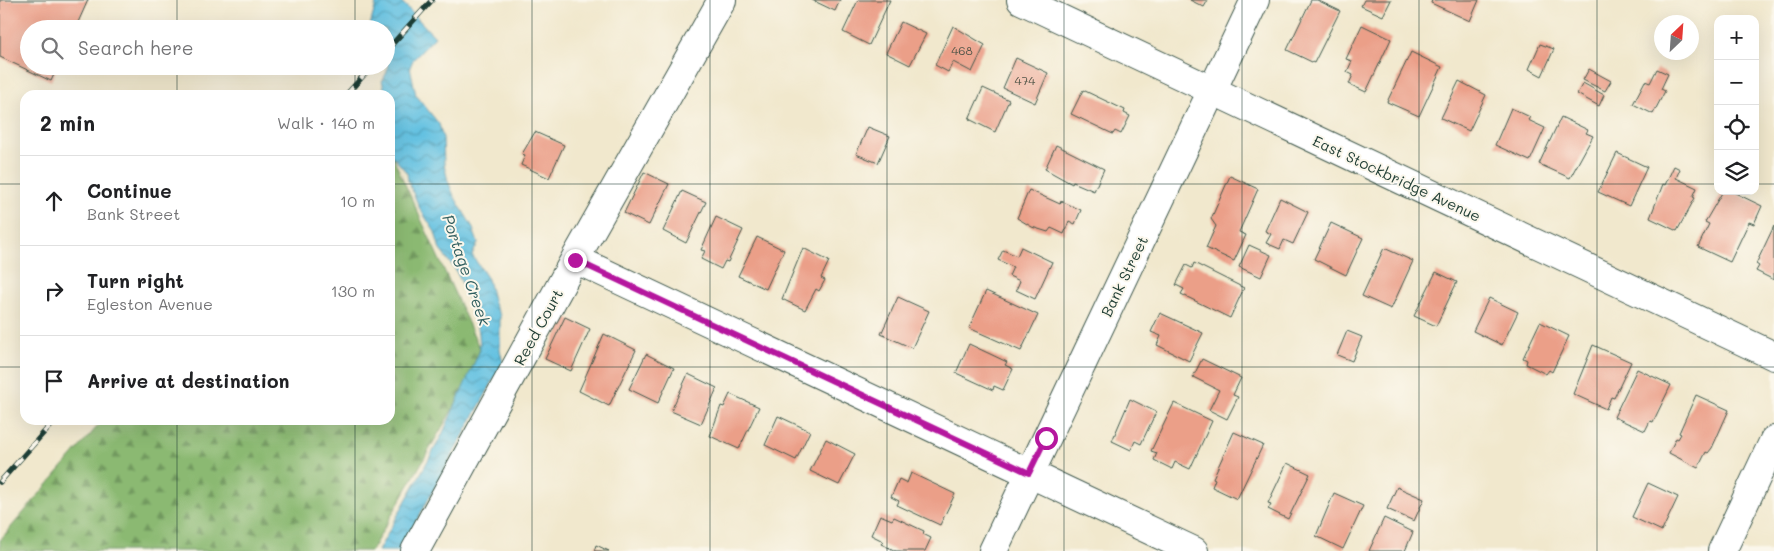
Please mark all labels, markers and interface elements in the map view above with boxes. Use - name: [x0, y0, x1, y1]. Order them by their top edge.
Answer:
- north arrow: [1654, 15, 1699, 60]
- map controls: [1714, 15, 1759, 195]
- button: +: [1714, 15, 1759, 60]
- search box: [20, 20, 395, 75]
- icon: search: [38, 34, 66, 62]
- text: Search here: [78, 35, 194, 60]
- house number: 468: [951, 42, 973, 58]
- button: −: [1714, 60, 1759, 105]
- house number: 474: [1015, 72, 1035, 88]
- button: locate: [1714, 105, 1759, 150]
- text: 2 min: [40, 109, 95, 136]
- text: Walk · 140 m: [277, 112, 375, 133]
- street label: East Stockbridge Avenue: [1310, 130, 1484, 226]
- button: layers: [1714, 150, 1759, 195]
- text: Continue: [87, 178, 172, 203]
- icon: ahead: [40, 187, 68, 215]
- text: 10 m: [340, 190, 375, 211]
- text: Bank Street: [87, 203, 180, 224]
- water label: Portage Creek: [438, 212, 496, 329]
- street label: Bank Street: [1096, 232, 1152, 320]
- route end: [564, 249, 587, 272]
- text: Turn right: [87, 268, 184, 293]
- icon: right: [40, 277, 68, 305]
- text: 130 m: [331, 280, 375, 301]
- street label: Reed Court: [509, 285, 567, 369]
- text: Egleston Avenue: [87, 293, 213, 314]
- icon: arrive: [40, 367, 68, 395]
- text: Arrive at destination: [87, 368, 290, 393]
- route start: [1035, 427, 1058, 450]

